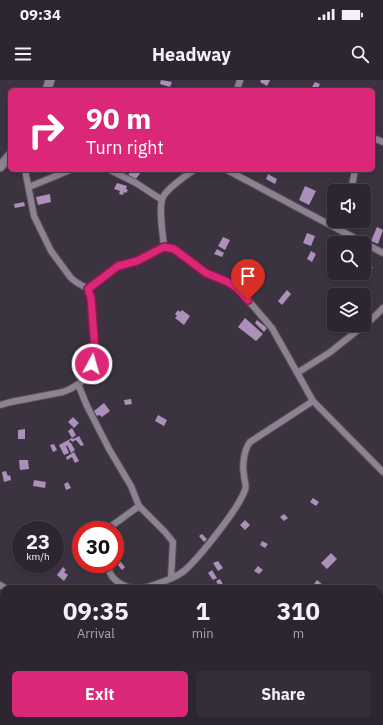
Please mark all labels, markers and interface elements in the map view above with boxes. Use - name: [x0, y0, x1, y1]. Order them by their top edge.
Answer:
- text: 09:34: [20, 5, 61, 24]
- icon: menu: [12, 43, 34, 65]
- text: Headway: [152, 43, 231, 66]
- icon: search: [349, 43, 371, 65]
- text: 90 m: [86, 100, 151, 137]
- icon: right: [20, 104, 72, 156]
- text: Turn right: [86, 136, 164, 159]
- map controls: [327, 184, 371, 332]
- button: sound: [327, 184, 371, 228]
- button: search: [327, 236, 371, 280]
- pin: [231, 259, 265, 300]
- icon: arrive: [237, 265, 259, 287]
- button: layers: [327, 288, 371, 332]
- position arrow: [71, 343, 113, 385]
- speed limit sign: 30: [72, 521, 124, 573]
- text: 23: [26, 528, 50, 555]
- text: km/h: [26, 550, 50, 563]
- text: 09:35: [63, 595, 129, 627]
- text: 1: [195, 595, 210, 627]
- text: 310: [277, 595, 320, 627]
- text: Arrival: [77, 625, 115, 642]
- text: min: [192, 625, 214, 642]
- text: m: [293, 625, 304, 642]
- button: Exit: [12, 671, 188, 717]
- button: Share: [196, 671, 371, 717]

